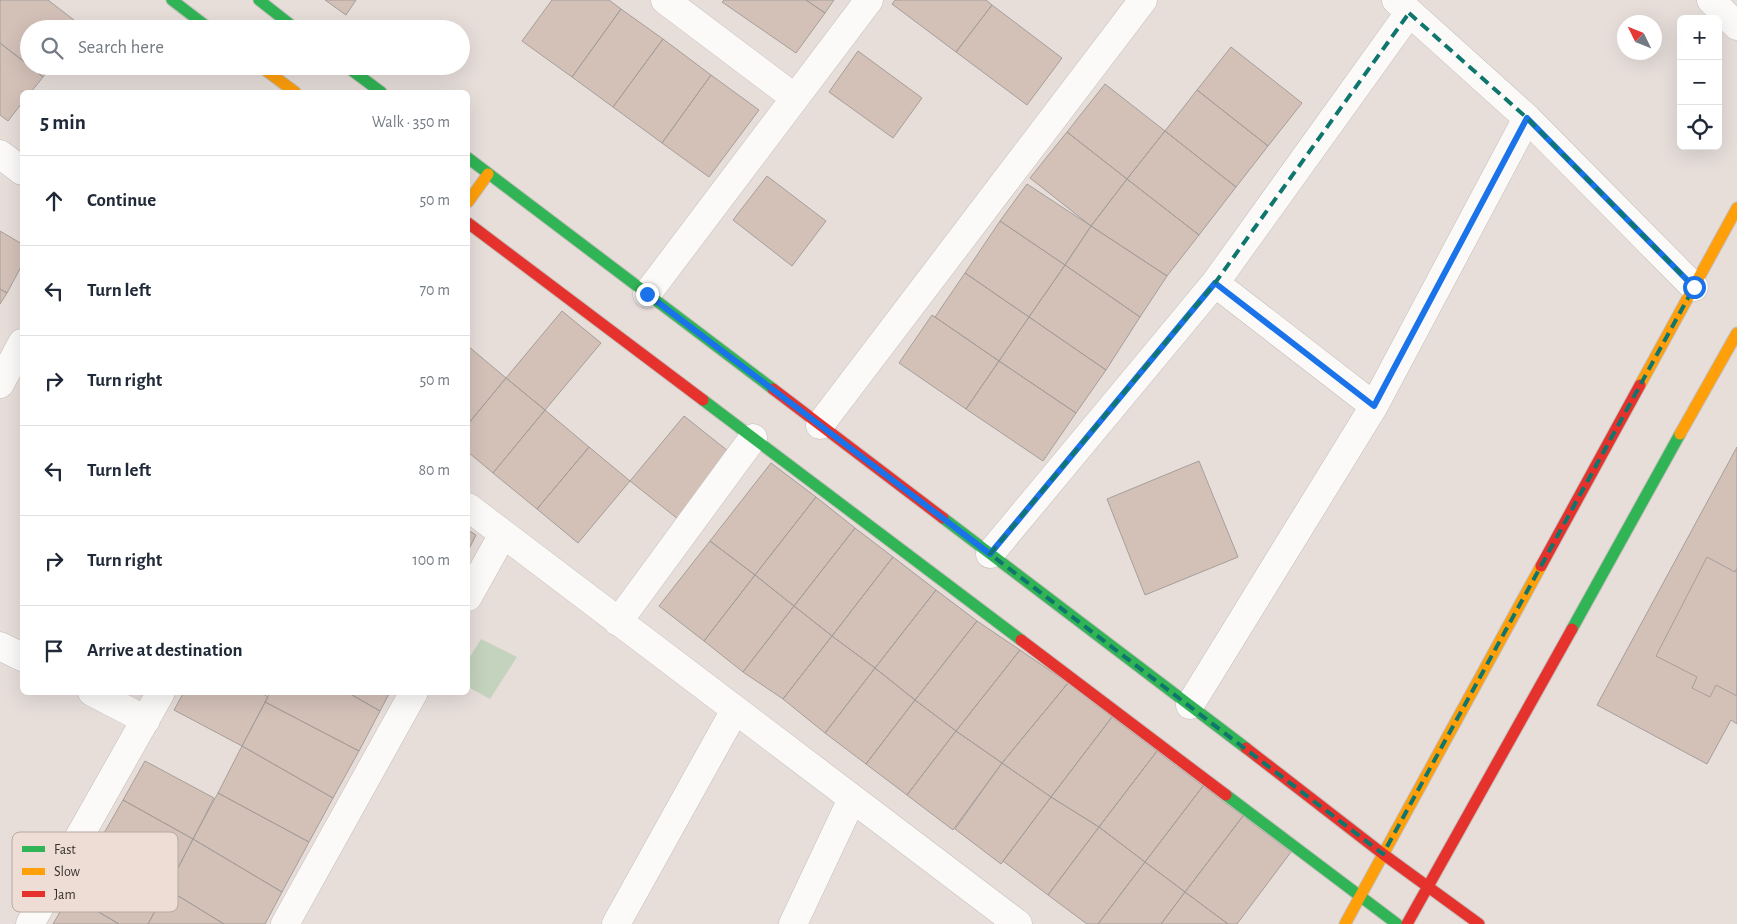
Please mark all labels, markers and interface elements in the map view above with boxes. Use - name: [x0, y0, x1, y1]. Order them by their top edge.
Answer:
- north arrow: [1617, 15, 1662, 60]
- map controls: [1677, 15, 1722, 150]
- button: +: [1677, 15, 1722, 60]
- search box: [20, 20, 470, 75]
- icon: search: [38, 34, 66, 62]
- text: Search here: [78, 38, 164, 57]
- button: −: [1677, 60, 1722, 105]
- button: locate: [1677, 105, 1722, 150]
- text: 5 min: [40, 112, 86, 133]
- text: Walk · 350 m: [372, 114, 450, 130]
- icon: ahead: [40, 187, 68, 215]
- text: Continue: [87, 191, 156, 210]
- text: 50 m: [419, 192, 450, 208]
- route start: [1683, 276, 1706, 299]
- icon: left: [40, 277, 68, 305]
- text: Turn left: [87, 281, 151, 300]
- text: 70 m: [419, 282, 450, 298]
- route end: [636, 283, 659, 306]
- icon: right: [40, 367, 68, 395]
- text: Turn right: [87, 371, 162, 390]
- text: 50 m: [419, 372, 450, 388]
- icon: left: [40, 457, 68, 485]
- text: Turn left: [87, 461, 151, 480]
- text: 80 m: [419, 462, 450, 478]
- icon: right: [40, 547, 68, 575]
- text: Turn right: [87, 551, 162, 570]
- text: 100 m: [412, 552, 450, 568]
- icon: arrive: [40, 637, 68, 665]
- text: Arrive at destination: [87, 641, 243, 660]
- legend: [12, 832, 178, 912]
- text: Fast: [54, 843, 76, 857]
- text: Slow: [54, 865, 81, 879]
- text: Jam: [54, 888, 76, 902]

